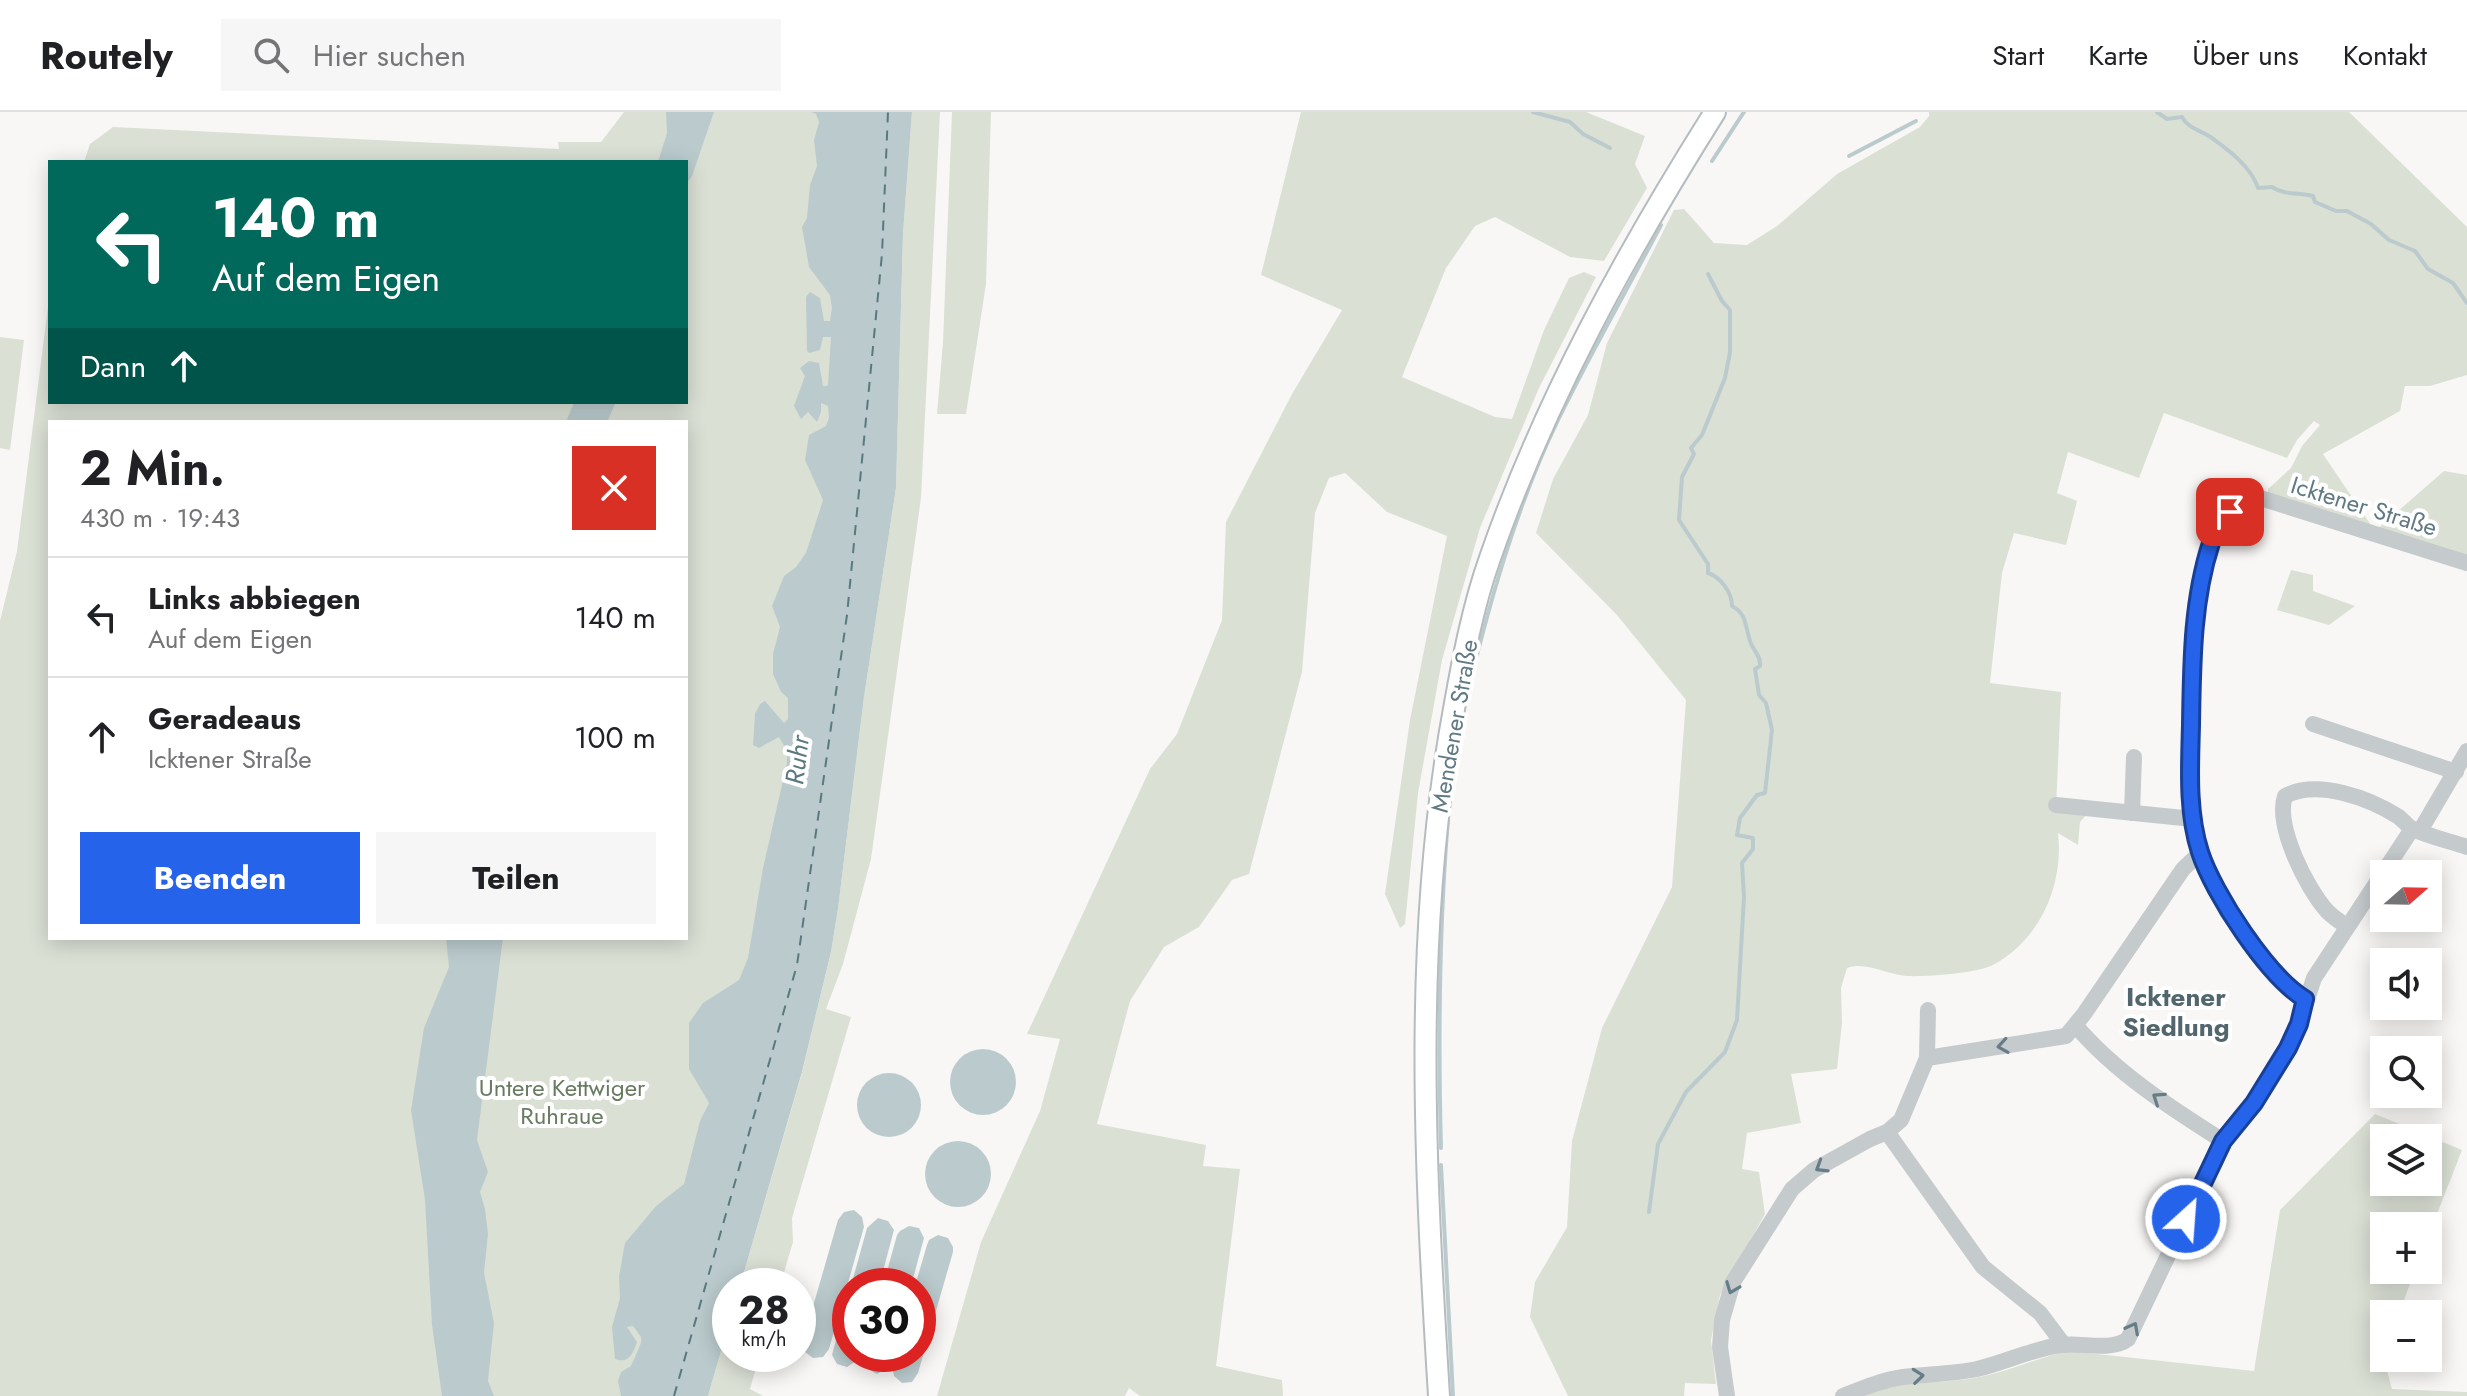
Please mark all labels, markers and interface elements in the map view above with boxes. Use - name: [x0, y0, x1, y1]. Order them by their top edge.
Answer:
- search box: [221, 19, 781, 91]
- text: Routely: [40, 28, 173, 83]
- icon: search: [249, 33, 293, 77]
- text: Hier suchen: [313, 34, 466, 77]
- text: Start: [1992, 35, 2044, 76]
- text: Karte: [2088, 35, 2148, 76]
- text: Über uns: [2192, 35, 2299, 76]
- text: Kontakt: [2343, 35, 2427, 76]
- text: 140 m: [212, 177, 379, 258]
- icon: left: [80, 192, 184, 296]
- text: Auf dem Eigen: [212, 252, 440, 304]
- icon: ahead: [162, 344, 206, 388]
- text: Dann: [80, 345, 146, 388]
- text: 2 Min.: [80, 434, 225, 503]
- button: close: [572, 446, 656, 530]
- street label: Icktener Straße: [2287, 467, 2441, 545]
- pin: [2196, 478, 2264, 546]
- icon: arrive: [2208, 490, 2252, 534]
- text: 430 m · 19:43: [80, 499, 240, 537]
- text: Links abbiegen: [148, 577, 361, 620]
- icon: left: [80, 595, 124, 639]
- text: 140 m: [575, 596, 656, 639]
- text: Auf dem Eigen: [148, 620, 313, 658]
- street label: Mendener Straße: [1422, 637, 1486, 815]
- text: Geradeaus: [148, 697, 301, 740]
- icon: ahead: [80, 715, 124, 759]
- text: 100 m: [574, 716, 656, 759]
- water label: Ruhr: [775, 732, 819, 787]
- text: Icktener Straße: [148, 740, 312, 778]
- button: Beenden: [80, 832, 360, 924]
- button: Teilen: [376, 832, 656, 924]
- north arrow: [2370, 860, 2442, 932]
- map controls: [2370, 860, 2442, 1372]
- button: sound: [2370, 948, 2442, 1020]
- district label: Icktener Siedlung: [2122, 978, 2230, 1046]
- button: search: [2370, 1036, 2442, 1108]
- one-way arrow: [1996, 1037, 2010, 1054]
- park label: Untere Kettwiger Ruhraue: [479, 1070, 646, 1133]
- one-way arrow: [2153, 1093, 2167, 1108]
- button: layers: [2370, 1124, 2442, 1196]
- one-way arrow: [1815, 1157, 1830, 1173]
- position arrow: [2144, 1177, 2228, 1261]
- button: +: [2370, 1212, 2442, 1284]
- speed limit sign: 30: [832, 1268, 936, 1372]
- one-way arrow: [1726, 1280, 1742, 1294]
- text: 28: [738, 1281, 790, 1339]
- button: −: [2370, 1300, 2442, 1372]
- one-way arrow: [2123, 1322, 2138, 1337]
- text: km/h: [741, 1325, 787, 1354]
- one-way arrow: [1912, 1367, 1925, 1384]

